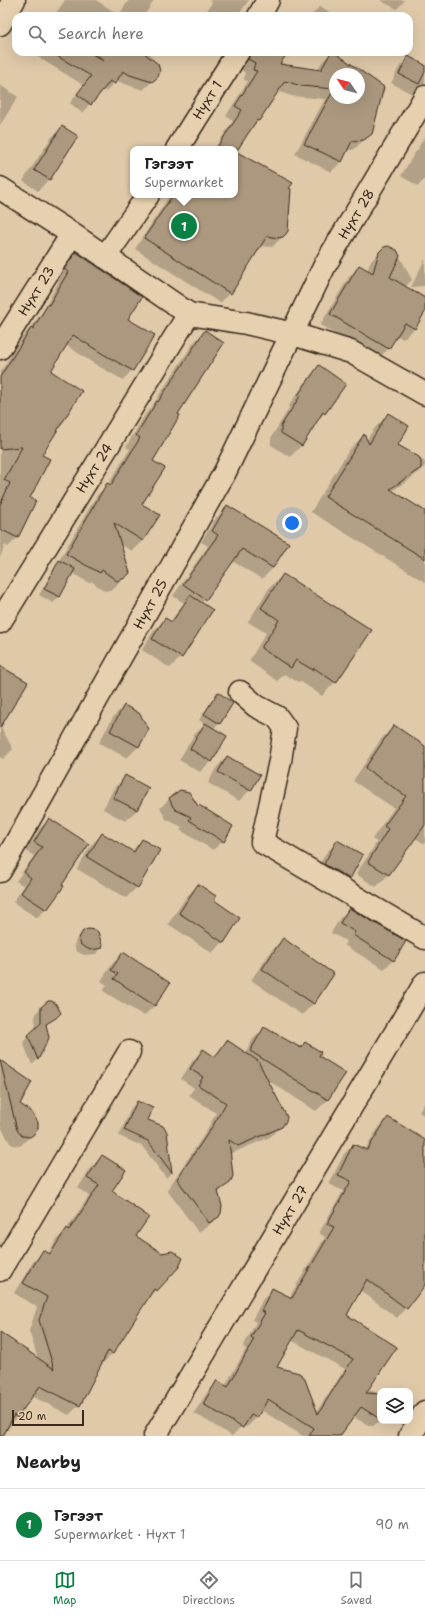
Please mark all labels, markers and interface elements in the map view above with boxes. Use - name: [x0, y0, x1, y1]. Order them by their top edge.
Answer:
- search box: [12, 12, 413, 56]
- icon: search: [26, 23, 48, 45]
- text: Search here: [58, 24, 144, 44]
- north arrow: [329, 68, 365, 104]
- street label: Нүхт 1: [188, 77, 226, 123]
- popup: [130, 146, 238, 198]
- text: Гэгээт: [144, 154, 193, 174]
- text: Supermarket: [144, 174, 224, 191]
- street label: Нүхт 28: [334, 185, 378, 243]
- pin: 1: [171, 211, 197, 241]
- street label: Нүхт 23: [14, 263, 58, 319]
- street label: Нүхт 24: [72, 439, 116, 496]
- your location: [282, 513, 302, 533]
- street label: Нүхт 25: [129, 576, 171, 632]
- street label: Нүхт 27: [268, 1182, 312, 1238]
- map controls: [377, 1388, 413, 1424]
- button: layers: [377, 1388, 413, 1424]
- scale bar: [12, 1408, 84, 1427]
- text: 20 m: [18, 1409, 46, 1424]
- text: Nearby: [16, 1451, 81, 1473]
- text: Гэгээт: [54, 1506, 103, 1526]
- text: 1: [26, 1516, 32, 1533]
- text: 90 m: [375, 1516, 409, 1533]
- text: Supermarket · Нүхт 1: [54, 1526, 185, 1543]
- tab: Map: [53, 1569, 77, 1608]
- tab: Directions: [182, 1569, 235, 1608]
- tab: Saved: [341, 1569, 372, 1608]

